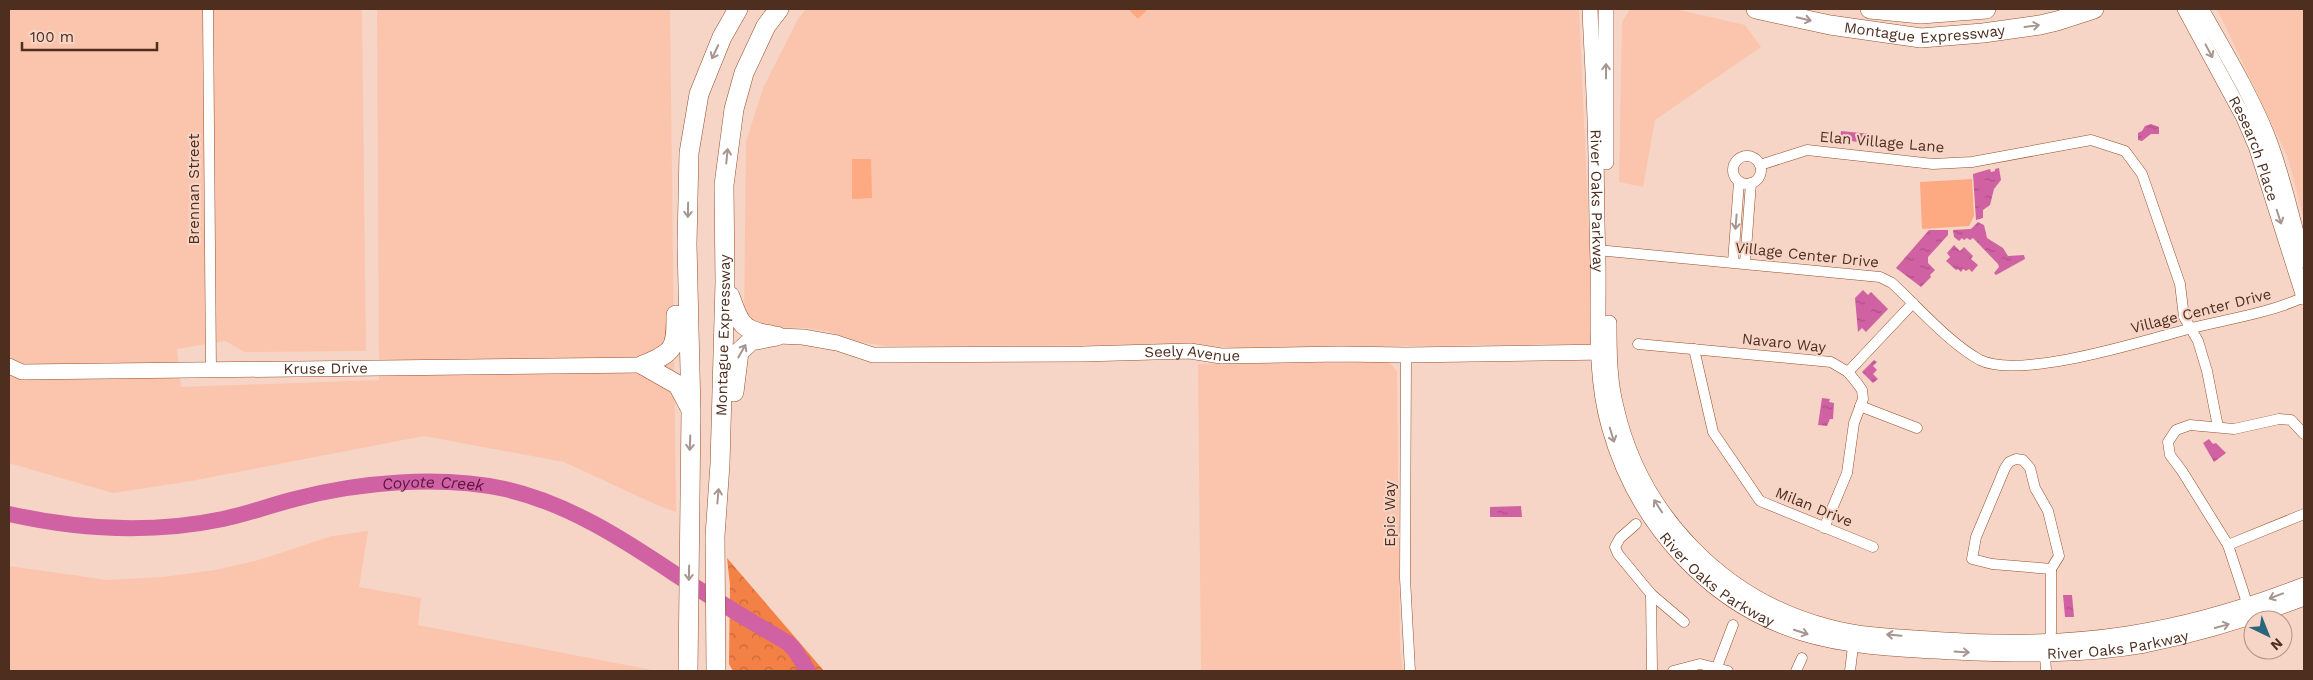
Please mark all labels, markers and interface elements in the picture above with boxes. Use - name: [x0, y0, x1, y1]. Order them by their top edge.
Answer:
- one-way arrow: [1795, 15, 1811, 24]
- street label: Montague Expressway: [1843, 18, 2006, 47]
- scale bar: [22, 20, 158, 52]
- one-way arrow: [2023, 21, 2039, 31]
- text: 100 m: [30, 28, 74, 46]
- one-way arrow: [710, 44, 720, 59]
- one-way arrow: [2204, 44, 2214, 59]
- one-way arrow: [1601, 64, 1611, 80]
- street label: Research Place: [2225, 93, 2282, 203]
- street label: Elan Village Lane: [1819, 128, 1945, 156]
- street label: River Oaks Parkway: [1586, 129, 1607, 273]
- street label: Brennan Street: [185, 133, 203, 244]
- one-way arrow: [722, 148, 732, 164]
- one-way arrow: [683, 202, 693, 218]
- one-way arrow: [2275, 208, 2284, 224]
- one-way arrow: [1731, 214, 1741, 230]
- street label: Village Center Drive: [1734, 239, 1880, 271]
- street label: Montague Expressway: [712, 254, 734, 416]
- street label: Village Center Drive: [2129, 285, 2273, 337]
- street label: Navaro Way: [1741, 330, 1827, 356]
- street label: Seely Avenue: [1144, 342, 1240, 365]
- one-way arrow: [737, 345, 747, 359]
- street label: Kruse Drive: [283, 359, 368, 378]
- one-way arrow: [1607, 427, 1617, 443]
- one-way arrow: [685, 434, 694, 450]
- water label: Coyote Creek: [381, 472, 486, 495]
- street label: Epic Way: [1381, 481, 1399, 547]
- street label: Milan Drive: [1773, 483, 1855, 531]
- one-way arrow: [713, 488, 722, 504]
- one-way arrow: [1652, 499, 1662, 513]
- street label: River Oaks Parkway: [1656, 529, 1777, 631]
- one-way arrow: [684, 564, 694, 580]
- one-way arrow: [2269, 592, 2284, 601]
- north arrow: [2243, 610, 2293, 660]
- one-way arrow: [2214, 621, 2230, 630]
- street label: River Oaks Parkway: [2047, 626, 2191, 663]
- one-way arrow: [1793, 628, 1809, 638]
- one-way arrow: [1886, 631, 1902, 640]
- text: N: [2268, 635, 2286, 654]
- one-way arrow: [1954, 648, 1970, 657]

